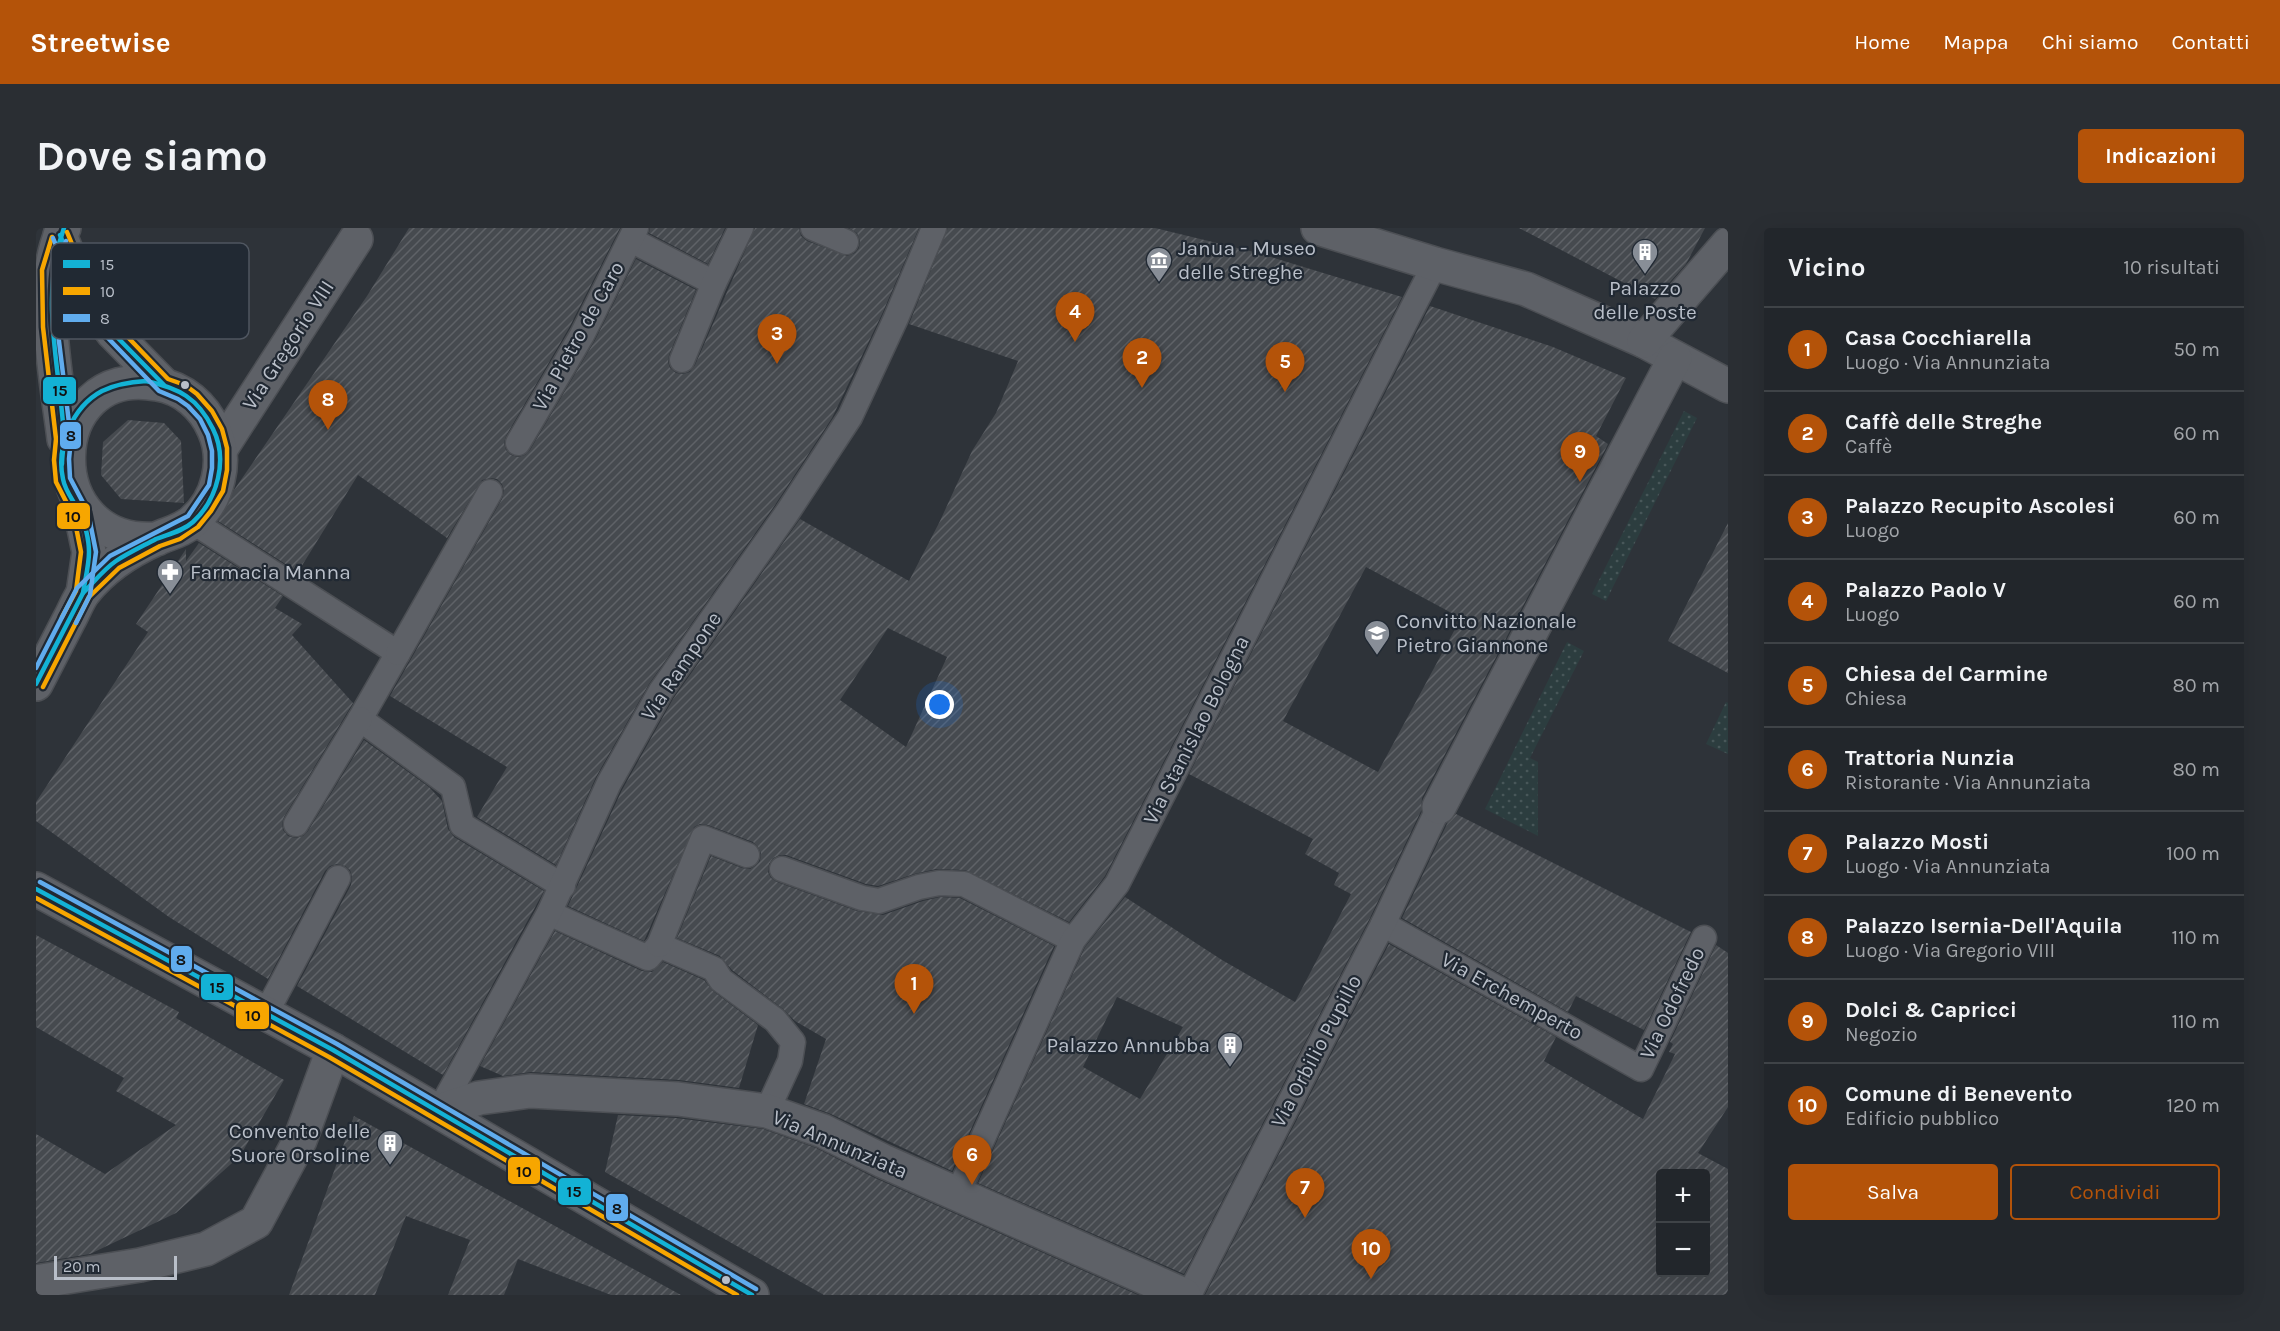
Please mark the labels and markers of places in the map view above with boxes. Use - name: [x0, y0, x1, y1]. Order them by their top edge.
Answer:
- place label: Janua - Museo delle Streghe: [1178, 236, 1316, 284]
- building icon: Palazzo delle Poste: [1630, 237, 1660, 275]
- museum icon: Janua - Museo delle Streghe: [1144, 245, 1174, 283]
- place label: Palazzo delle Poste: [1593, 276, 1697, 324]
- pin: 4: [1056, 292, 1094, 342]
- pin: 3: [758, 314, 796, 364]
- pin: 2: [1122, 338, 1162, 388]
- pin: 5: [1266, 342, 1304, 392]
- unlabelled marker: [179, 379, 191, 391]
- pin: 8: [308, 380, 348, 430]
- pin: 9: [1560, 432, 1600, 482]
- pharmacy icon: Farmacia Manna: [155, 557, 185, 595]
- place label: Farmacia Manna: [190, 560, 351, 584]
- place label: Convitto Nazionale Pietro Giannone: [1396, 609, 1577, 657]
- school or university icon: Convitto Nazionale Pietro Giannone: [1362, 618, 1392, 656]
- pin: 1: [894, 964, 934, 1014]
- building icon: Palazzo Annubba: [1215, 1030, 1245, 1068]
- place label: Palazzo Annubba: [1046, 1033, 1210, 1057]
- place label: Convento delle Suore Orsoline: [229, 1119, 370, 1167]
- building icon: Convento delle Suore Orsoline: [375, 1128, 405, 1166]
- pin: 6: [952, 1136, 992, 1185]
- pin: 7: [1286, 1168, 1324, 1218]
- pin: 10: [1352, 1230, 1390, 1279]
- unlabelled marker: [720, 1274, 732, 1286]

